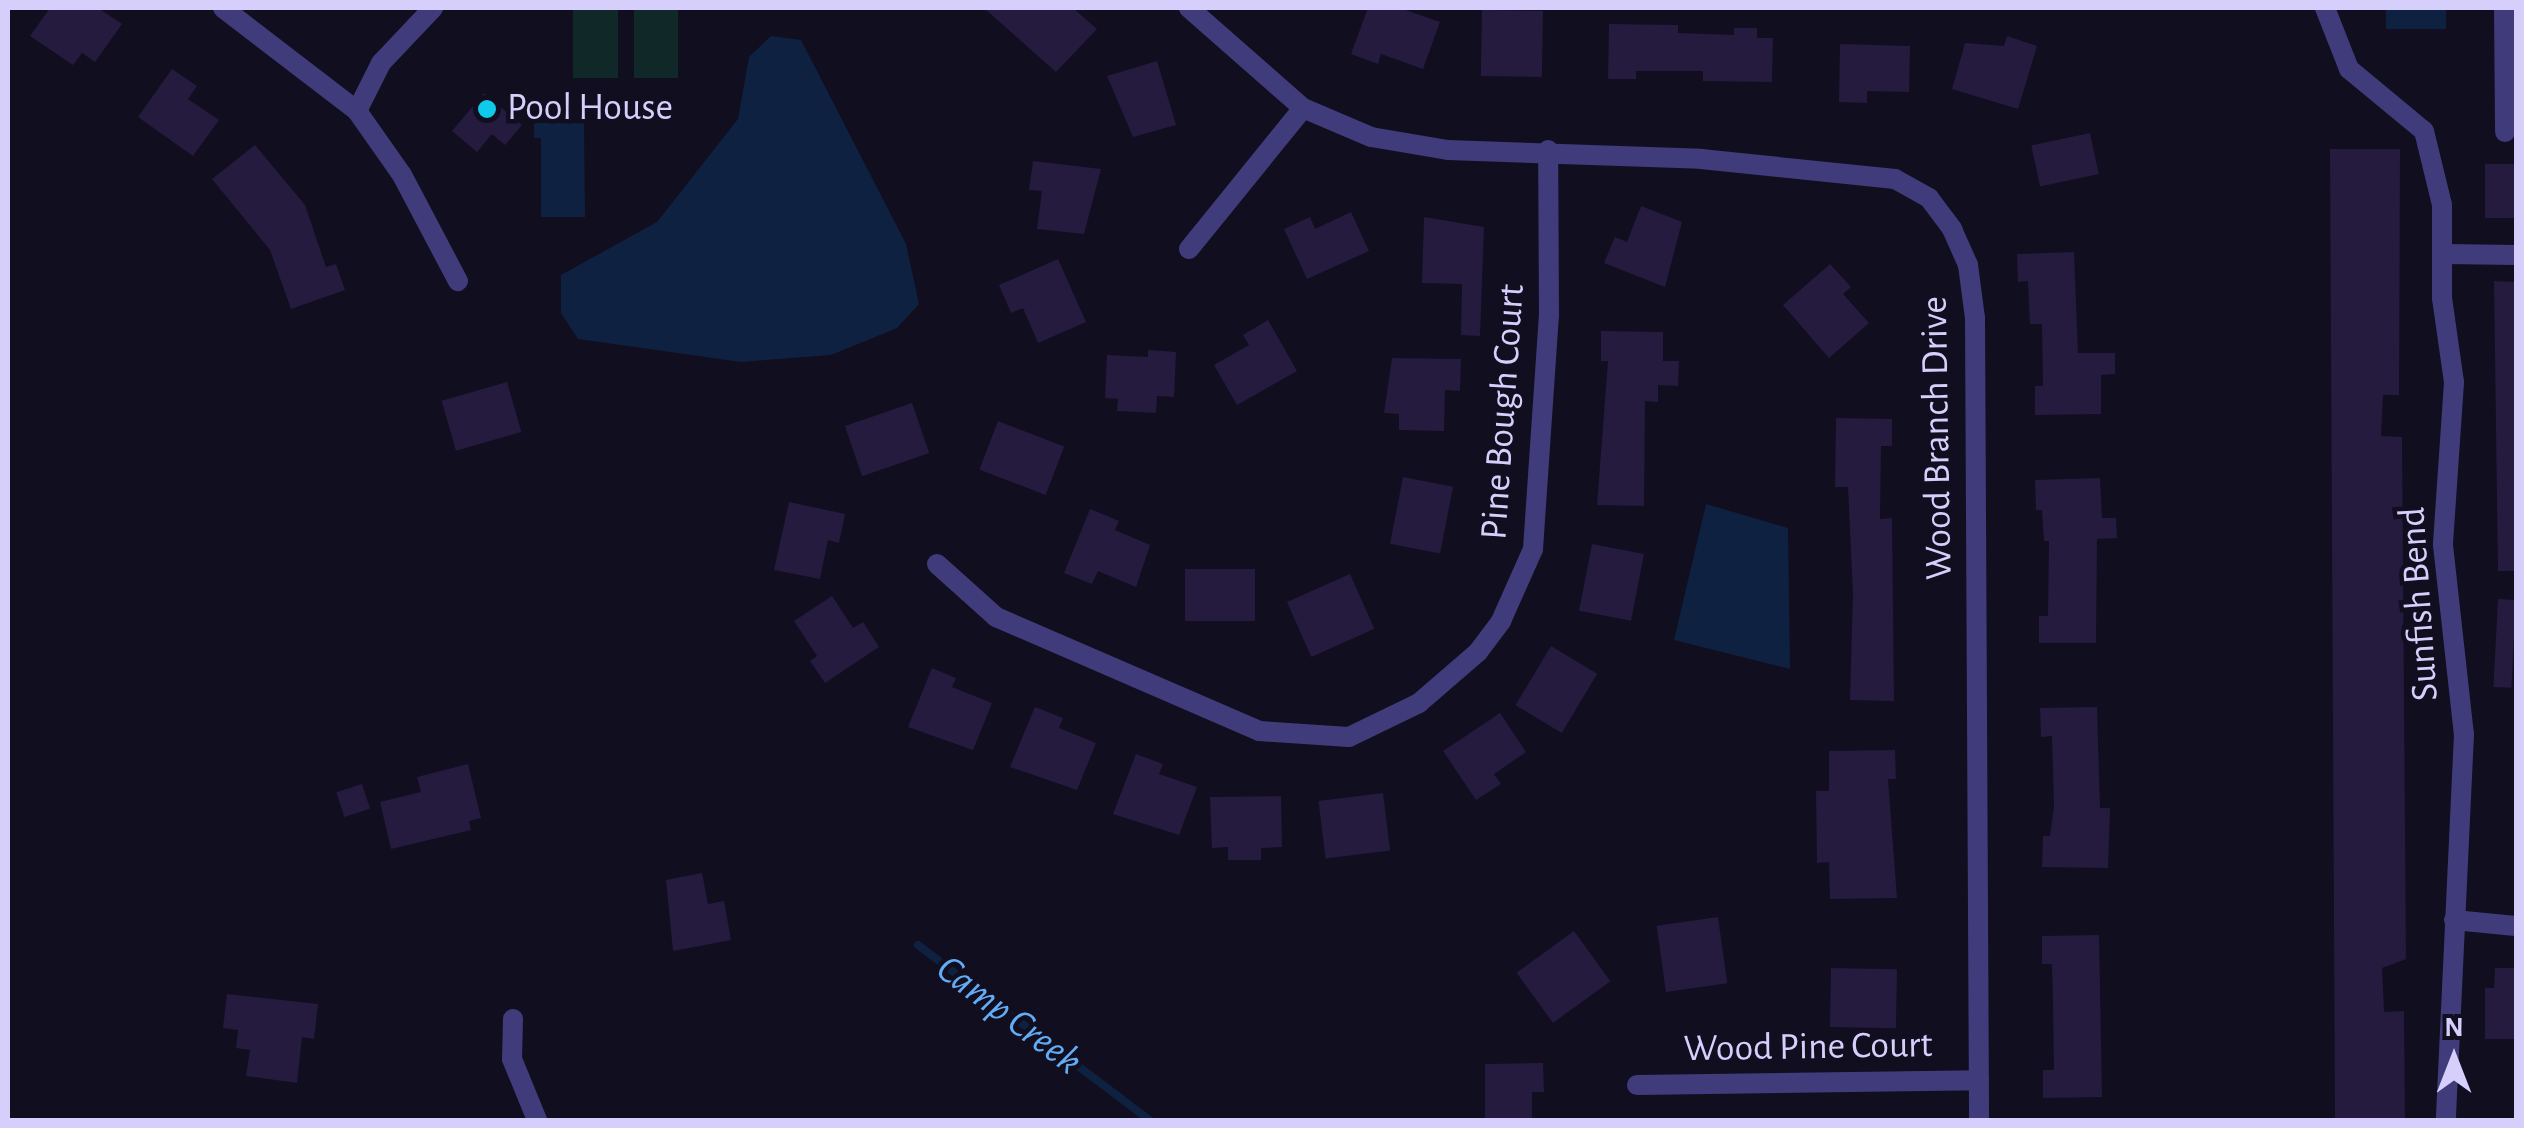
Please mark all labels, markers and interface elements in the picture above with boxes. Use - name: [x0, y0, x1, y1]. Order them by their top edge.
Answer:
- place label: Pool House: [507, 86, 673, 132]
- marker: Pool House: [476, 98, 498, 120]
- street label: Pine Bough Court: [1472, 283, 1536, 541]
- street label: Wood Branch Drive: [1913, 296, 1963, 580]
- street label: Sunfish Bend: [2390, 506, 2450, 702]
- water label: Camp Creek: [927, 945, 1091, 1085]
- north arrow: [2404, 1008, 2504, 1108]
- text: N: [2444, 1014, 2464, 1042]
- street label: Wood Pine Court: [1683, 1023, 1933, 1073]

